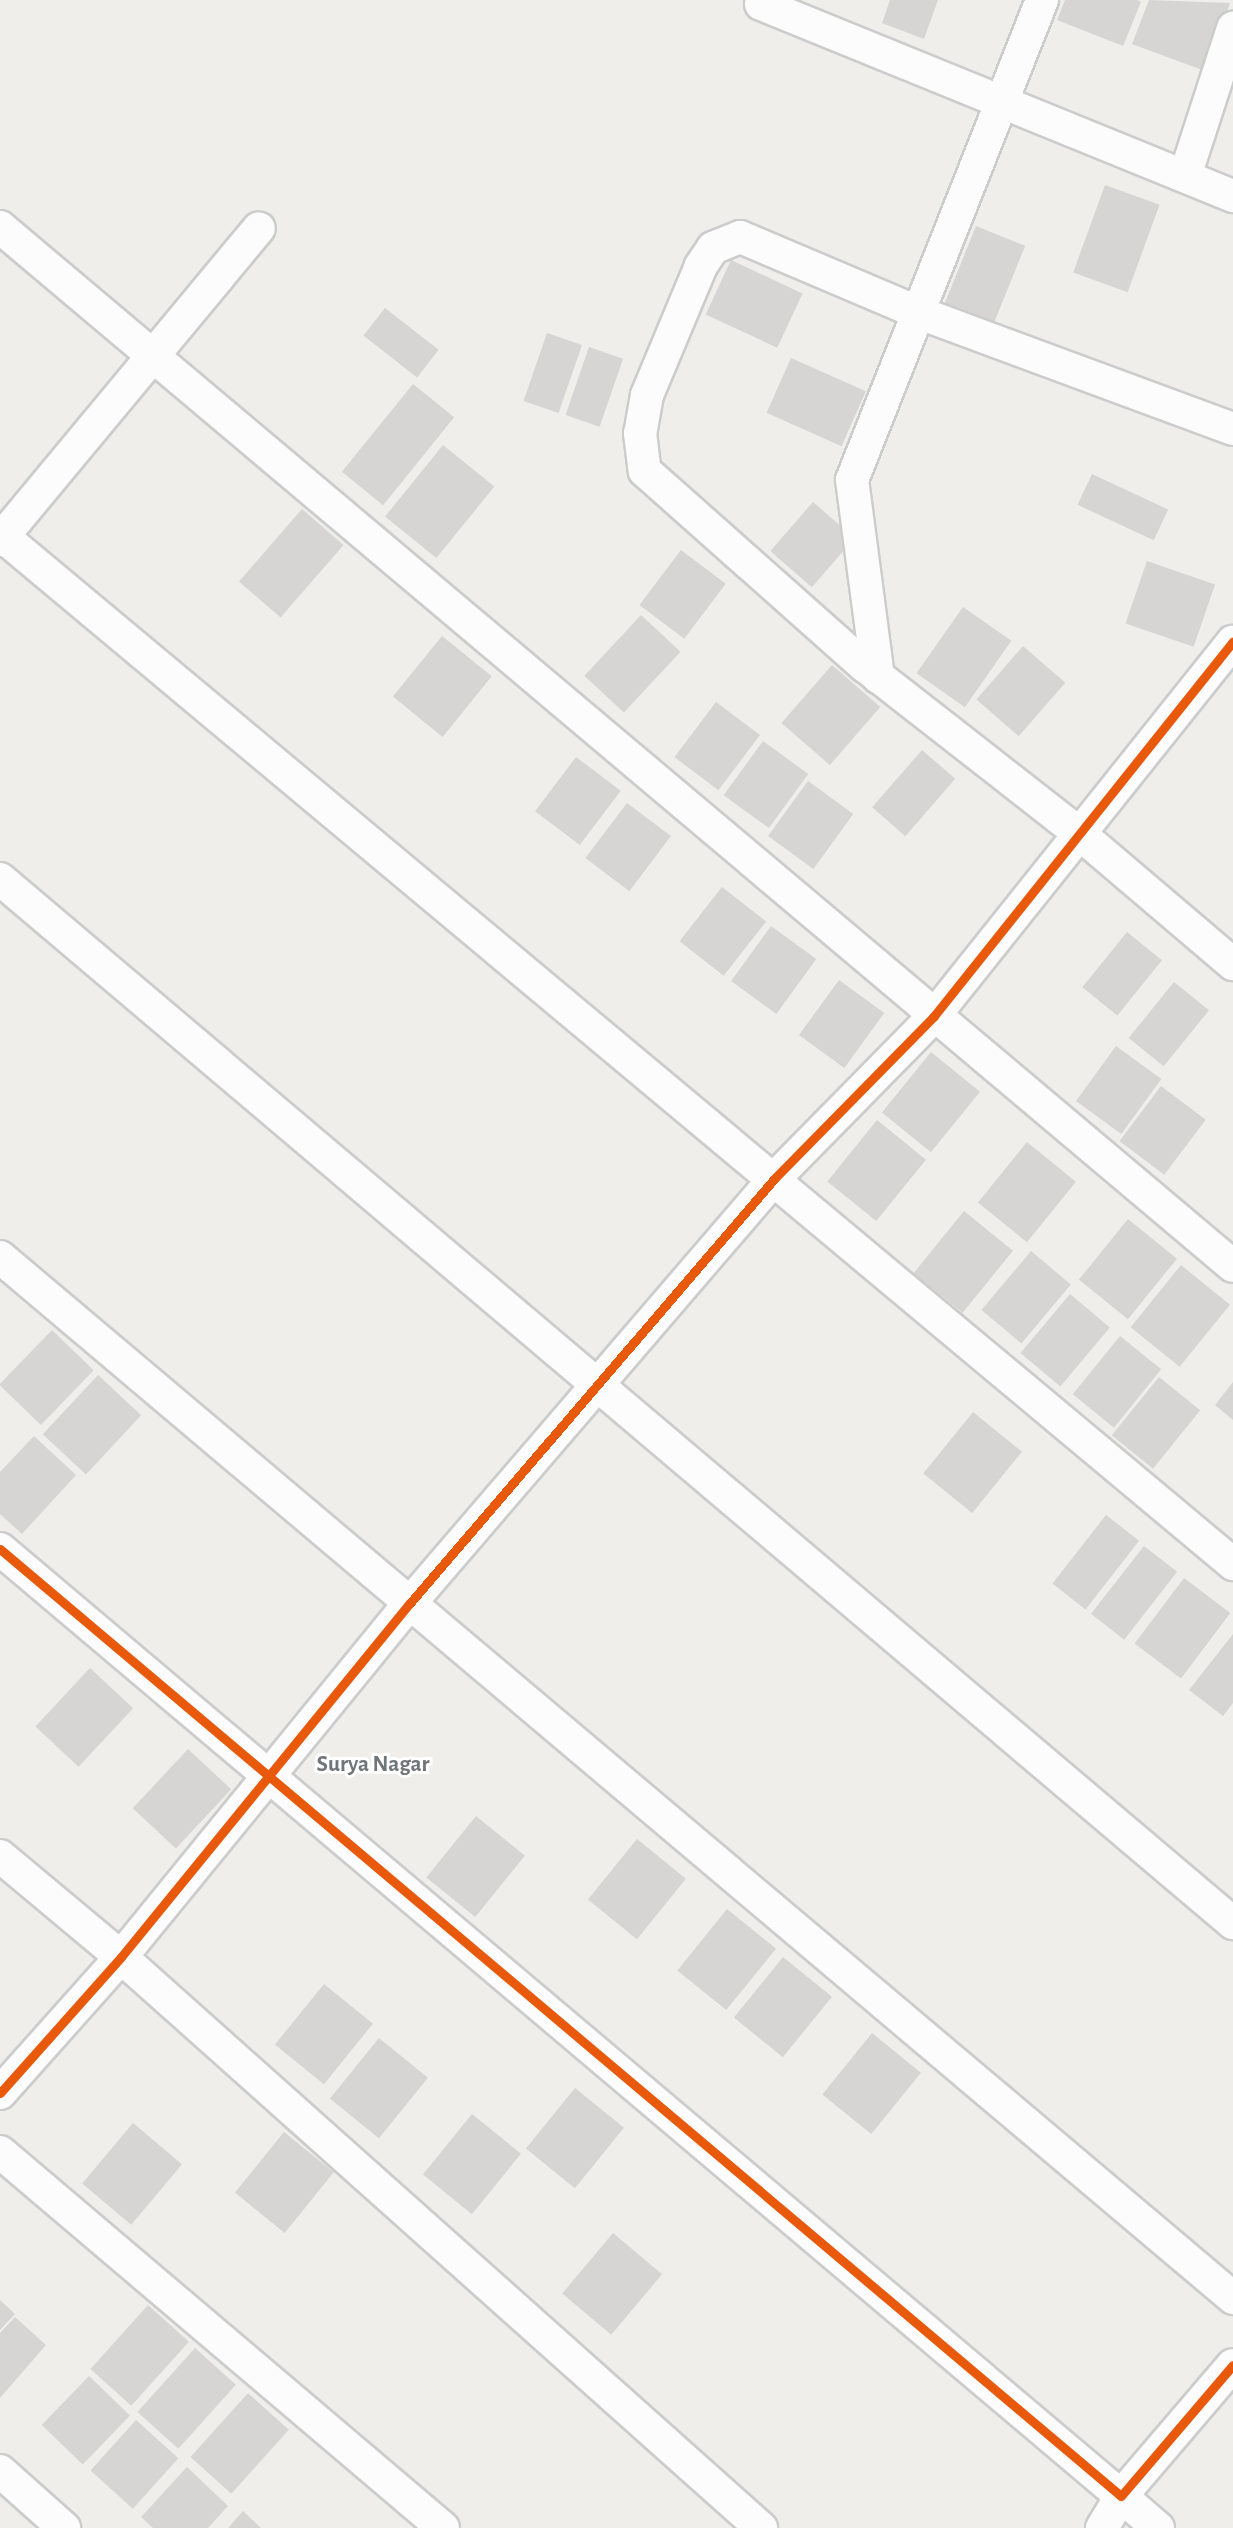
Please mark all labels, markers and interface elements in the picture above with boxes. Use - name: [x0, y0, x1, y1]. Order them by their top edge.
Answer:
- district label: Surya Nagar: [317, 1751, 429, 1779]

